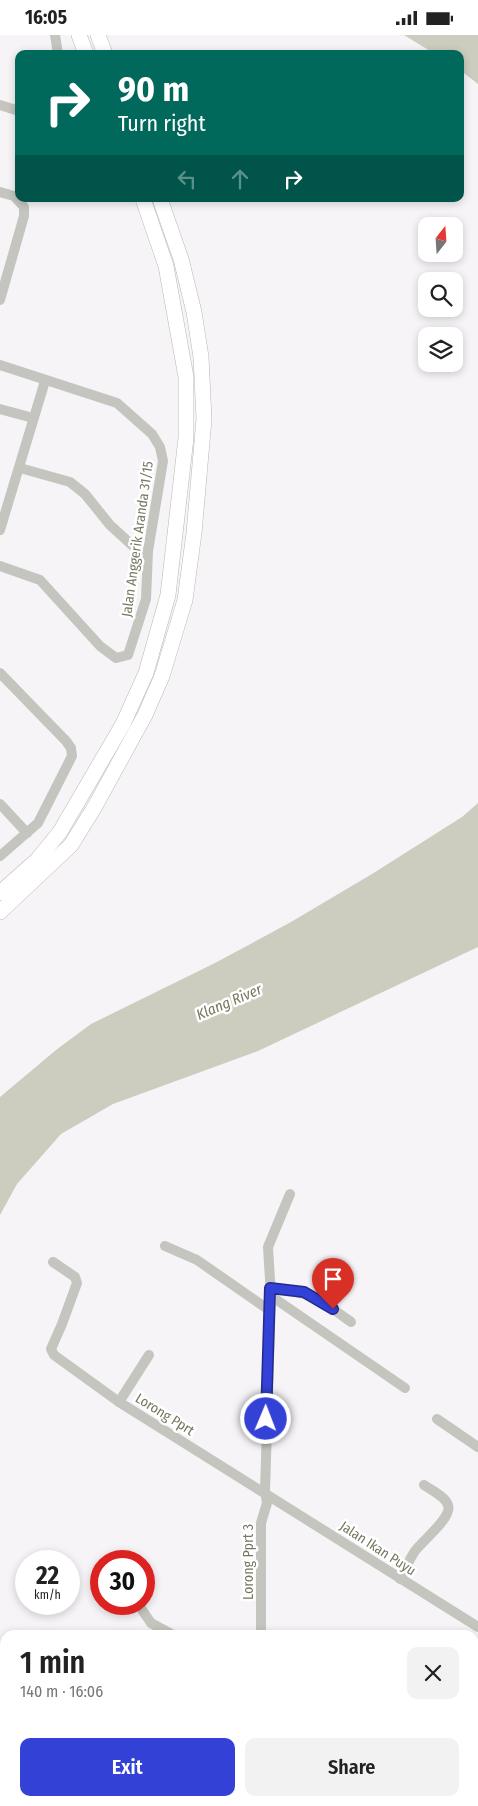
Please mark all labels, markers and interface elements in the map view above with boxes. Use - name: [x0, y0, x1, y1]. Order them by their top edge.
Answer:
- text: 16:05: [25, 6, 67, 29]
- text: 90 m: [118, 68, 189, 110]
- icon: right: [35, 70, 100, 135]
- text: Turn right: [118, 110, 206, 137]
- icon: left: [173, 165, 201, 193]
- icon: ahead: [226, 165, 254, 193]
- icon: right: [279, 165, 307, 193]
- north arrow: [418, 217, 462, 263]
- map controls: [418, 217, 463, 372]
- button: search: [418, 272, 463, 317]
- button: layers: [418, 327, 463, 372]
- street label: Jalan Anggerik Aranda 31/15: [118, 460, 157, 618]
- water label: Klang River: [193, 980, 265, 1024]
- pin: [312, 1258, 354, 1309]
- icon: arrive: [319, 1265, 347, 1293]
- street label: Lorong Pprt: [132, 1390, 198, 1439]
- position arrow: [239, 1392, 291, 1444]
- street label: Jalan Ikan Puyu: [337, 1518, 419, 1579]
- street label: Lorong Pprt 3: [240, 1524, 257, 1600]
- speed limit sign: 30: [90, 1550, 155, 1615]
- text: 22: [36, 1561, 59, 1591]
- text: km/h: [34, 1588, 61, 1602]
- text: 1 min: [20, 1645, 85, 1681]
- button: close: [407, 1647, 459, 1699]
- text: 140 m · 16:06: [20, 1682, 103, 1701]
- button: Exit: [20, 1738, 235, 1796]
- button: Share: [245, 1738, 459, 1796]

